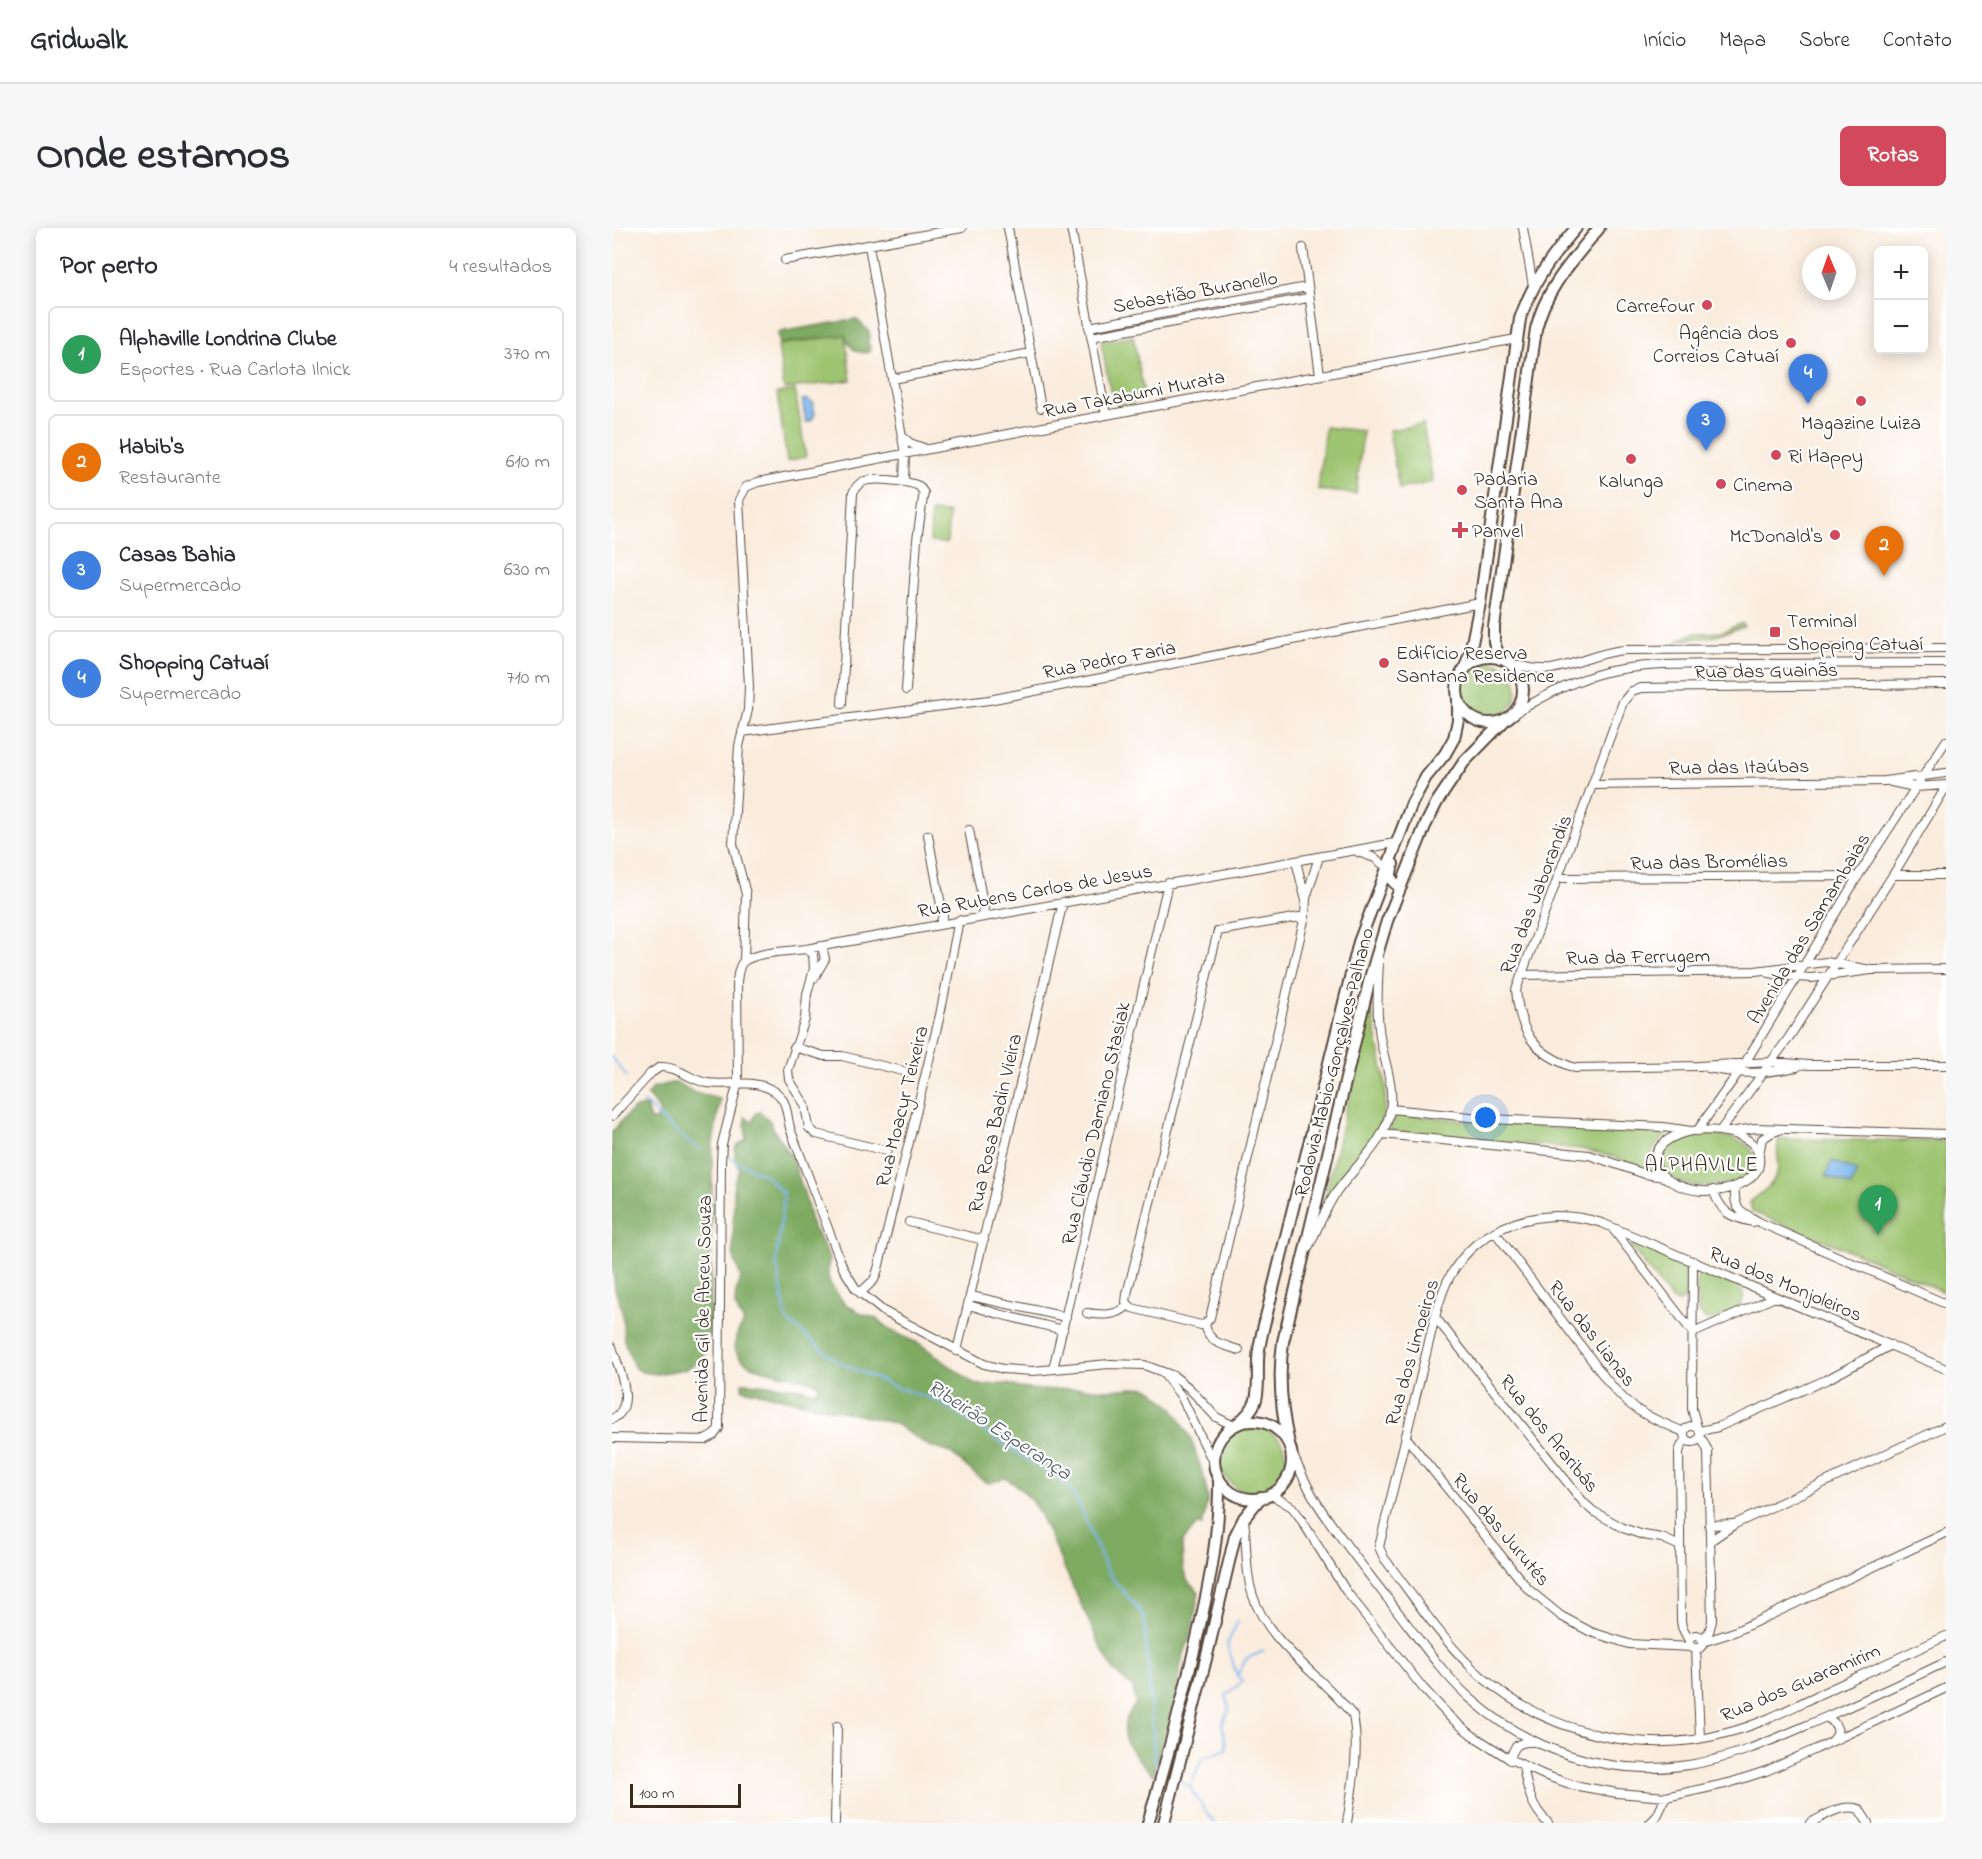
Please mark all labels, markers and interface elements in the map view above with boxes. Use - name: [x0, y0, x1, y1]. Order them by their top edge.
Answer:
- text: Gridwalk: [30, 21, 127, 62]
- text: Início: [1643, 26, 1686, 56]
- text: Mapa: [1719, 26, 1766, 56]
- text: Sobre: [1799, 26, 1850, 56]
- text: Contato: [1883, 26, 1952, 56]
- text: Onde estamos: [36, 126, 290, 187]
- button: Rotas: [1840, 126, 1946, 186]
- north arrow: [1802, 246, 1856, 300]
- map controls: [1874, 246, 1928, 354]
- button: +: [1874, 246, 1928, 300]
- text: Por perto: [60, 248, 158, 286]
- text: 4 resultados: [449, 253, 552, 282]
- street label: Sebastião Buranello: [1111, 265, 1280, 322]
- place label: Carrefour: [1616, 293, 1696, 322]
- marker: Carrefour: [1700, 298, 1714, 312]
- button: −: [1874, 300, 1928, 354]
- place label: Agência dos Correios Catuaí: [1653, 320, 1779, 372]
- text: Alphaville Londrina Clube: [119, 324, 337, 356]
- marker: Agência dos Correios Catuaí: [1784, 336, 1798, 350]
- text: 1: [78, 340, 85, 369]
- text: 370 m: [504, 340, 550, 369]
- pin: 4: [1788, 354, 1828, 404]
- text: Esportes · Rua Carlota Ilnick: [119, 356, 351, 385]
- street label: Rua Takabumi Murata: [1041, 364, 1228, 427]
- marker: Magazine Luiza: [1854, 394, 1868, 408]
- pin: 3: [1686, 402, 1726, 451]
- place label: Magazine Luiza: [1801, 410, 1921, 440]
- text: Habib's: [119, 432, 184, 464]
- place label: Ri Happy: [1788, 443, 1863, 472]
- text: 2: [77, 448, 86, 477]
- text: 610 m: [506, 448, 550, 477]
- marker: Ri Happy: [1769, 448, 1783, 462]
- marker: Kalunga: [1624, 452, 1638, 466]
- text: Restaurante: [119, 464, 221, 493]
- place label: Padaria Santa Ana: [1474, 466, 1563, 518]
- place label: Kalunga: [1599, 468, 1663, 498]
- place label: Cinema: [1733, 472, 1793, 501]
- marker: Cinema: [1714, 477, 1728, 491]
- marker: Padaria Santa Ana: [1455, 483, 1469, 497]
- place label: Panvel: [1472, 518, 1524, 547]
- marker: Panvel: [1453, 523, 1467, 537]
- place label: McDonald's: [1729, 523, 1823, 552]
- pin: 2: [1864, 526, 1904, 576]
- marker: McDonald's: [1828, 528, 1842, 542]
- text: Casas Bahia: [119, 540, 236, 572]
- text: 3: [77, 556, 86, 585]
- text: 630 m: [504, 556, 550, 585]
- text: Supermercado: [119, 572, 241, 601]
- place label: Terminal Shopping Catuaí: [1787, 608, 1923, 661]
- marker: Terminal Shopping Catuaí: [1768, 625, 1782, 639]
- street label: Rua Pedro Faria: [1041, 634, 1178, 689]
- place label: Edifício Reserva Santana Residence: [1396, 640, 1554, 692]
- text: Shopping Catuaí: [119, 648, 269, 680]
- marker: Edifício Reserva Santana Residence: [1377, 656, 1391, 670]
- street label: Rua das Guainãs: [1694, 657, 1838, 688]
- text: 4: [77, 664, 86, 693]
- text: 710 m: [506, 664, 550, 693]
- text: Supermercado: [119, 680, 241, 709]
- street label: Rua das Itaúbas: [1668, 753, 1810, 784]
- street label: Rua das Jaborandis: [1494, 811, 1581, 979]
- street label: Avenida das Samambaias: [1741, 828, 1879, 1031]
- street label: Rua das Bromélias: [1630, 848, 1788, 879]
- street label: Rua Rubens Carlos de Jesus: [916, 858, 1155, 927]
- street label: Rodovia Mabio Gonçalves Palhano: [1288, 925, 1383, 1200]
- street label: Rua da Ferrugem: [1566, 943, 1711, 975]
- street label: Rua Cláudio Damiano Stasiak: [1055, 999, 1140, 1248]
- street label: Rua Moacyr Teixeira: [869, 1023, 937, 1190]
- street label: Rua Rosa Badin Vieira: [962, 1031, 1031, 1216]
- your location: [1471, 1103, 1500, 1132]
- district label: ALPHAVILLE: [1645, 1151, 1759, 1181]
- pin: 1: [1858, 1186, 1898, 1235]
- street label: Avenida Gil de Abreu Souza: [688, 1195, 721, 1423]
- street label: Rua dos Monjoleiros: [1704, 1240, 1866, 1331]
- street label: Rua das Lianas: [1540, 1275, 1642, 1394]
- street label: Rua dos Limoeiros: [1379, 1276, 1448, 1429]
- street label: Rua dos Araribás: [1491, 1369, 1605, 1500]
- water label: Ribeirão Esperança: [921, 1373, 1077, 1489]
- street label: Rua das Jurutés: [1444, 1468, 1556, 1594]
- street label: Rua dos Guaramirim: [1717, 1638, 1885, 1731]
- scale bar: [630, 1781, 741, 1808]
- text: 100 m: [639, 1782, 674, 1806]

